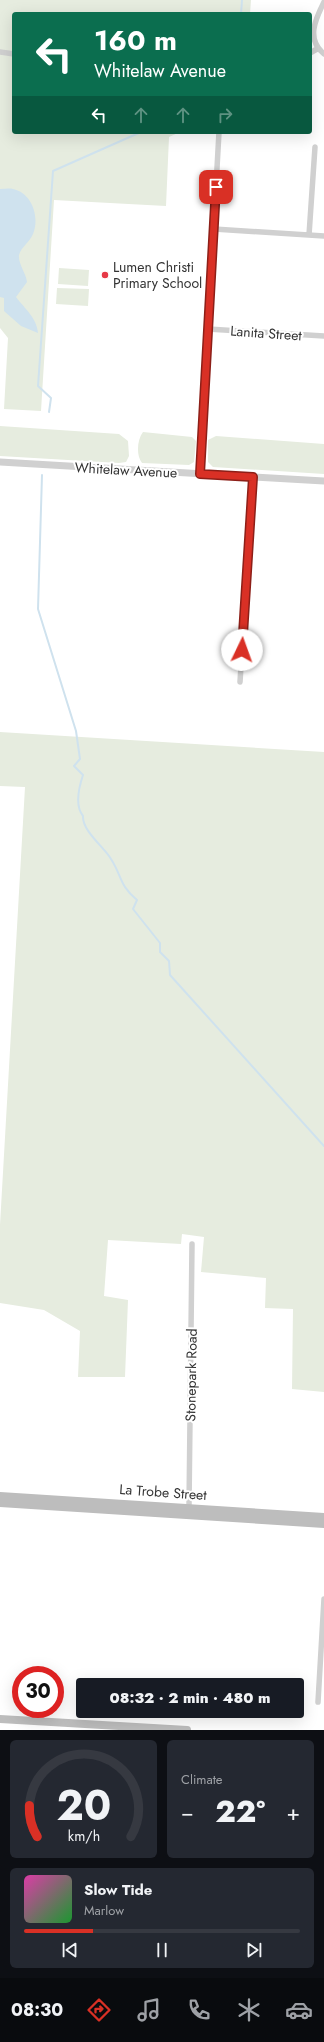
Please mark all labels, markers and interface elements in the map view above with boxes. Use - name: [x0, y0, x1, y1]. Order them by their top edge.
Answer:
- text: 160 m: [94, 20, 177, 61]
- icon: left: [28, 28, 80, 80]
- text: Whitelaw Avenue: [94, 58, 226, 84]
- icon: left: [88, 104, 110, 126]
- icon: ahead: [130, 104, 152, 126]
- icon: ahead: [172, 104, 194, 126]
- icon: right: [214, 104, 236, 126]
- pin: [199, 170, 233, 204]
- icon: arrive: [205, 176, 227, 198]
- place label: Lumen Christi Primary School: [113, 257, 202, 293]
- marker: Lumen Christi Primary School: [100, 270, 110, 280]
- street label: Lanita Street: [230, 321, 303, 346]
- street label: Whitelaw Avenue: [74, 457, 178, 483]
- position arrow: [221, 629, 263, 671]
- street label: Stonepark Road: [180, 1328, 202, 1422]
- street label: La Trobe Street: [119, 1479, 208, 1505]
- speed limit sign: 30: [12, 1666, 64, 1718]
- text: 08:32 · 2 min · 480 m: [110, 1687, 270, 1709]
- text: Climate: [181, 1770, 222, 1789]
- text: 20: [56, 1775, 111, 1836]
- text: 22°: [215, 1790, 265, 1833]
- text: −: [181, 1796, 194, 1828]
- text: +: [286, 1796, 300, 1828]
- text: km/h: [67, 1826, 100, 1846]
- text: Slow Tide: [84, 1879, 152, 1901]
- text: Marlow: [84, 1901, 124, 1920]
- icon: previous: [59, 1939, 81, 1961]
- icon: pause: [151, 1939, 173, 1961]
- icon: next: [243, 1939, 265, 1961]
- icon: directions: [85, 1996, 113, 2024]
- icon: music: [135, 1996, 163, 2024]
- icon: phone: [185, 1996, 213, 2024]
- icon: climate: [235, 1996, 263, 2024]
- icon: car: [285, 1996, 313, 2024]
- text: 08:30: [11, 1997, 63, 2023]

